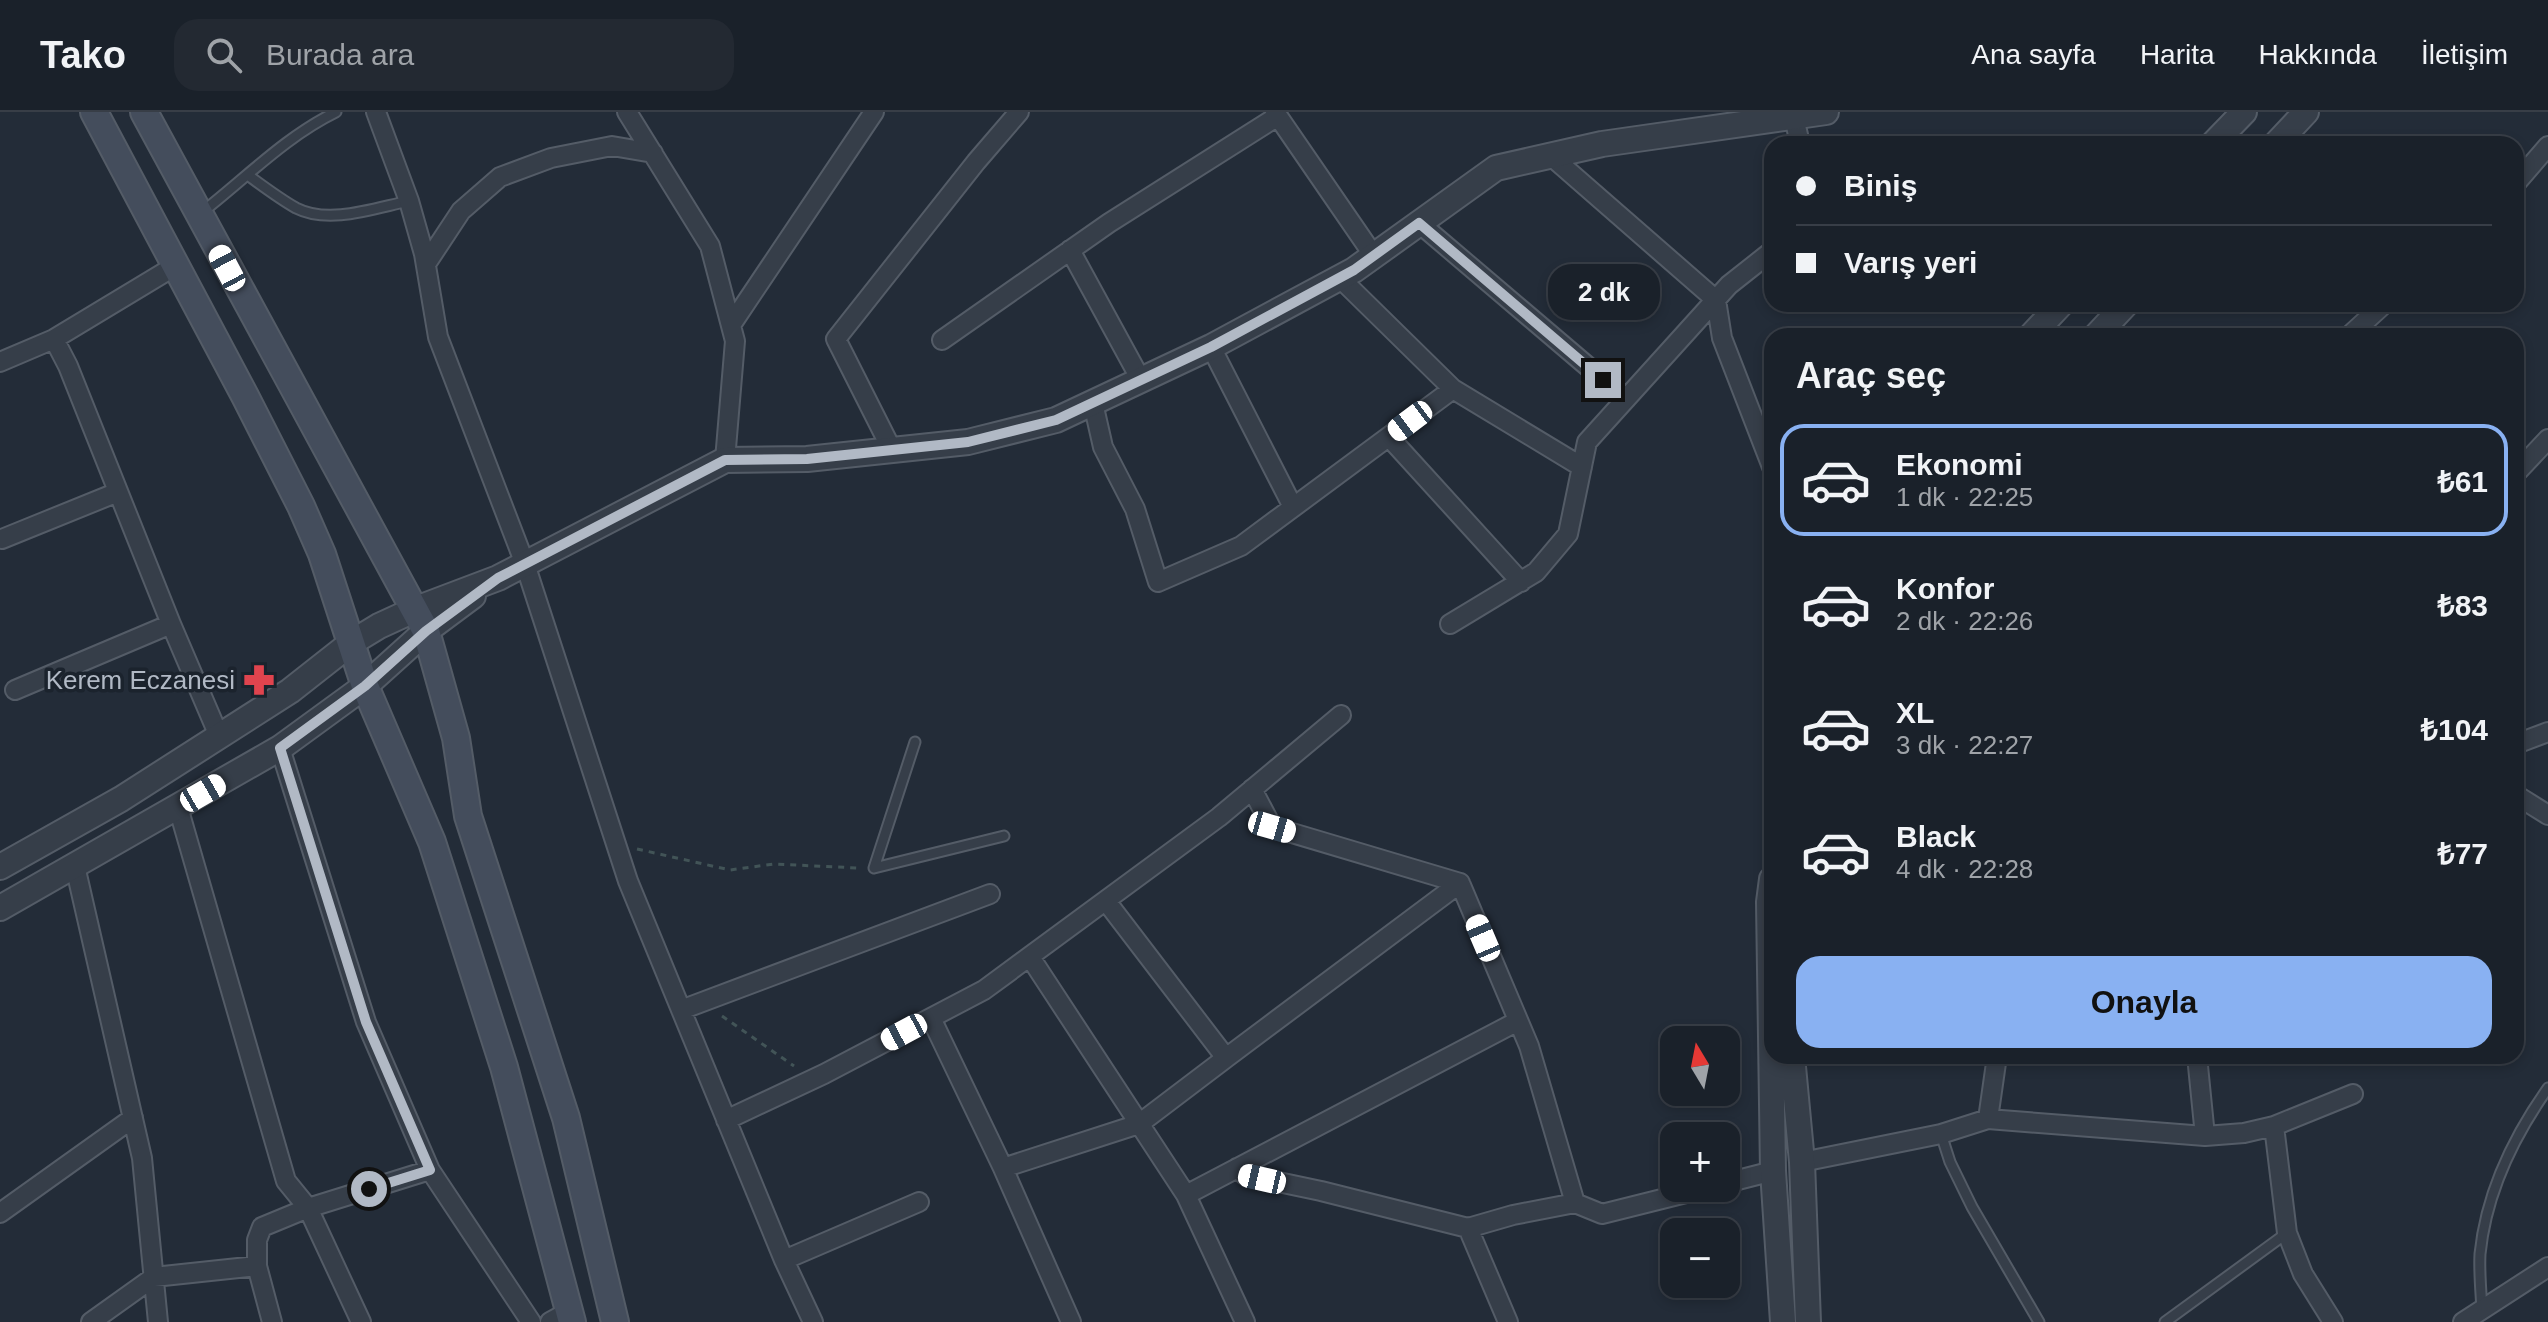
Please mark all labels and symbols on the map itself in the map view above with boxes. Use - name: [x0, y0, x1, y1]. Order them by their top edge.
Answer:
- car: [205, 241, 249, 295]
- callout: 2 dk: [1547, 264, 1659, 320]
- route end: [1585, 362, 1621, 398]
- car: [1384, 397, 1436, 445]
- pharmacy icon: Kerem Eczanesi: [242, 663, 276, 697]
- place label: Kerem Eczanesi: [46, 665, 235, 695]
- car: [176, 771, 230, 815]
- car: [1246, 809, 1298, 845]
- car: [1463, 911, 1503, 965]
- car: [877, 1010, 931, 1054]
- north arrow: [1660, 1026, 1740, 1106]
- car: [1236, 1162, 1288, 1196]
- route start: [351, 1171, 387, 1207]

